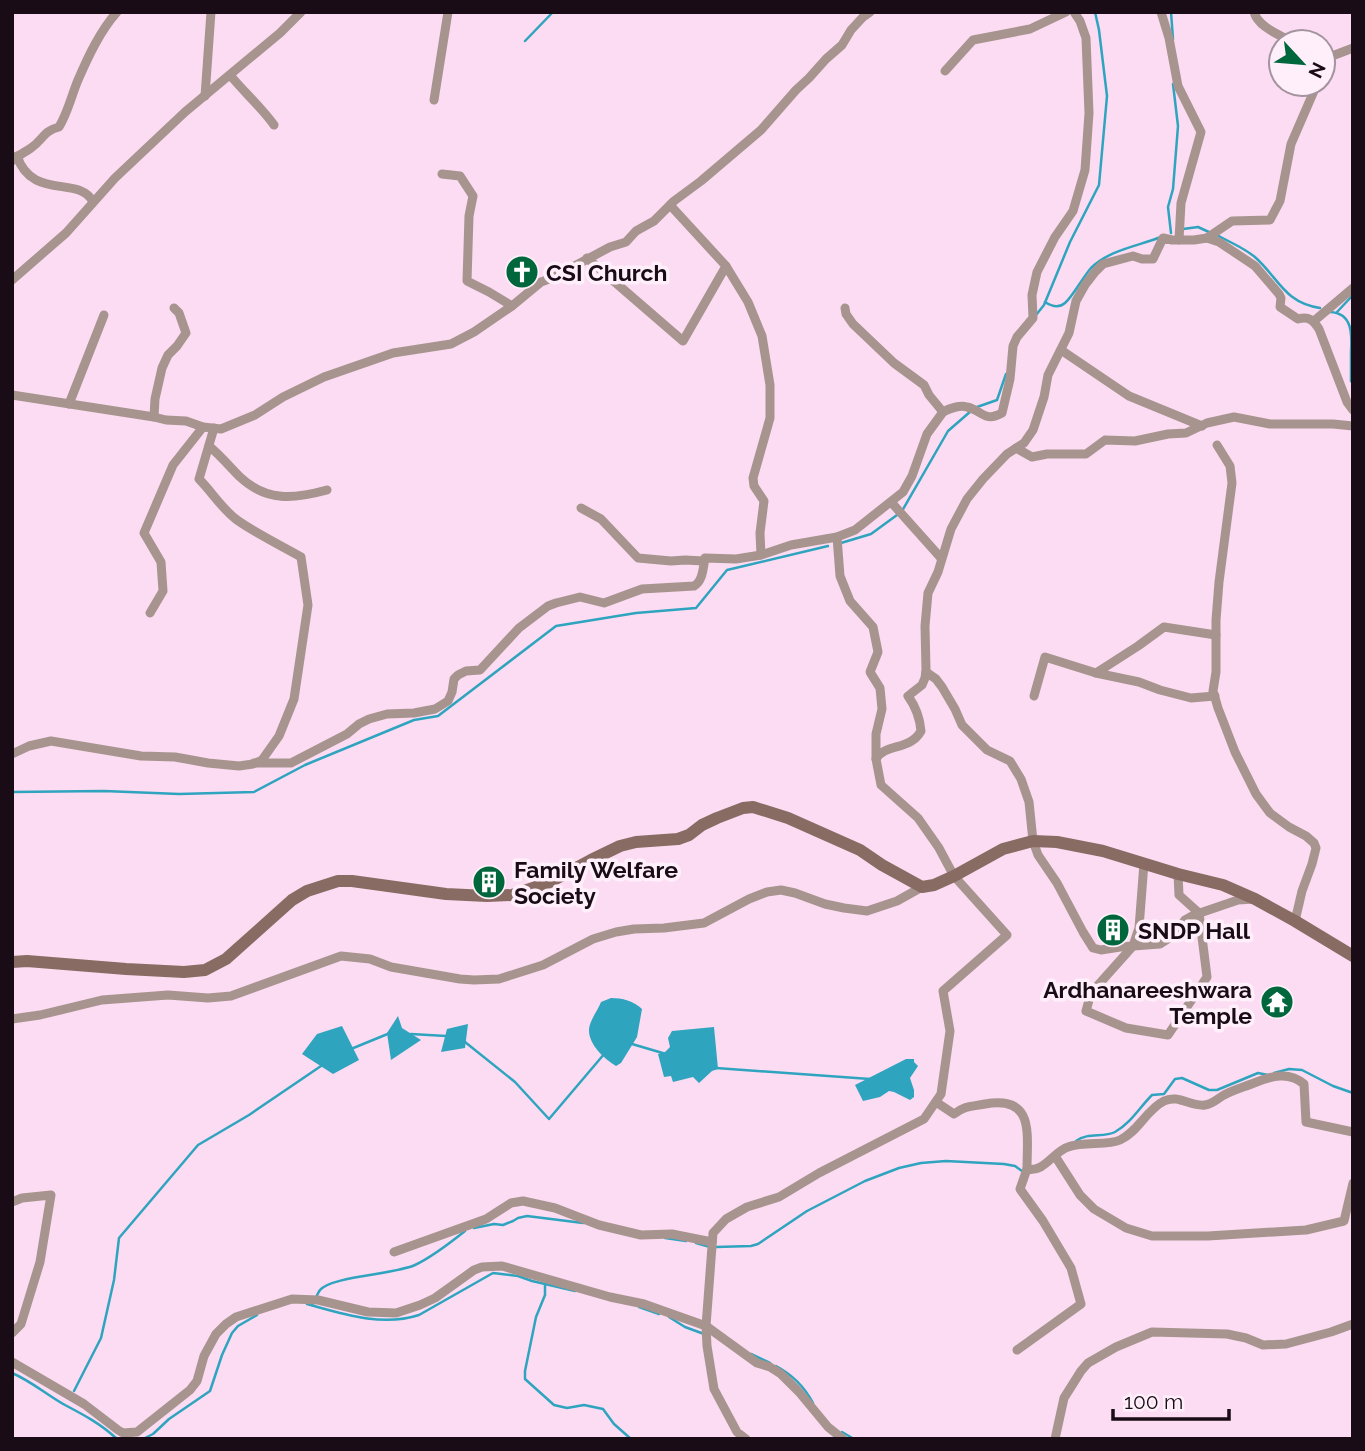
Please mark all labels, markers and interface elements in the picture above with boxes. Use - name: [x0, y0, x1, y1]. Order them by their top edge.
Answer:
- north arrow: [1267, 28, 1337, 98]
- text: N: [1304, 59, 1330, 82]
- church icon: CSI Church: [503, 253, 541, 291]
- place label: CSI Church: [546, 259, 667, 286]
- place label: Family Welfare Society: [514, 856, 678, 909]
- building icon: Family Welfare Society: [470, 863, 508, 901]
- building icon: SNDP Hall: [1094, 911, 1132, 949]
- place label: SNDP Hall: [1138, 917, 1251, 944]
- place label: Ardhanareeshwara Temple: [1043, 976, 1252, 1029]
- temple icon: Ardhanareeshwara Temple: [1258, 983, 1296, 1021]
- scale bar: [1113, 1378, 1228, 1422]
- text: 100 m: [1124, 1389, 1183, 1414]

